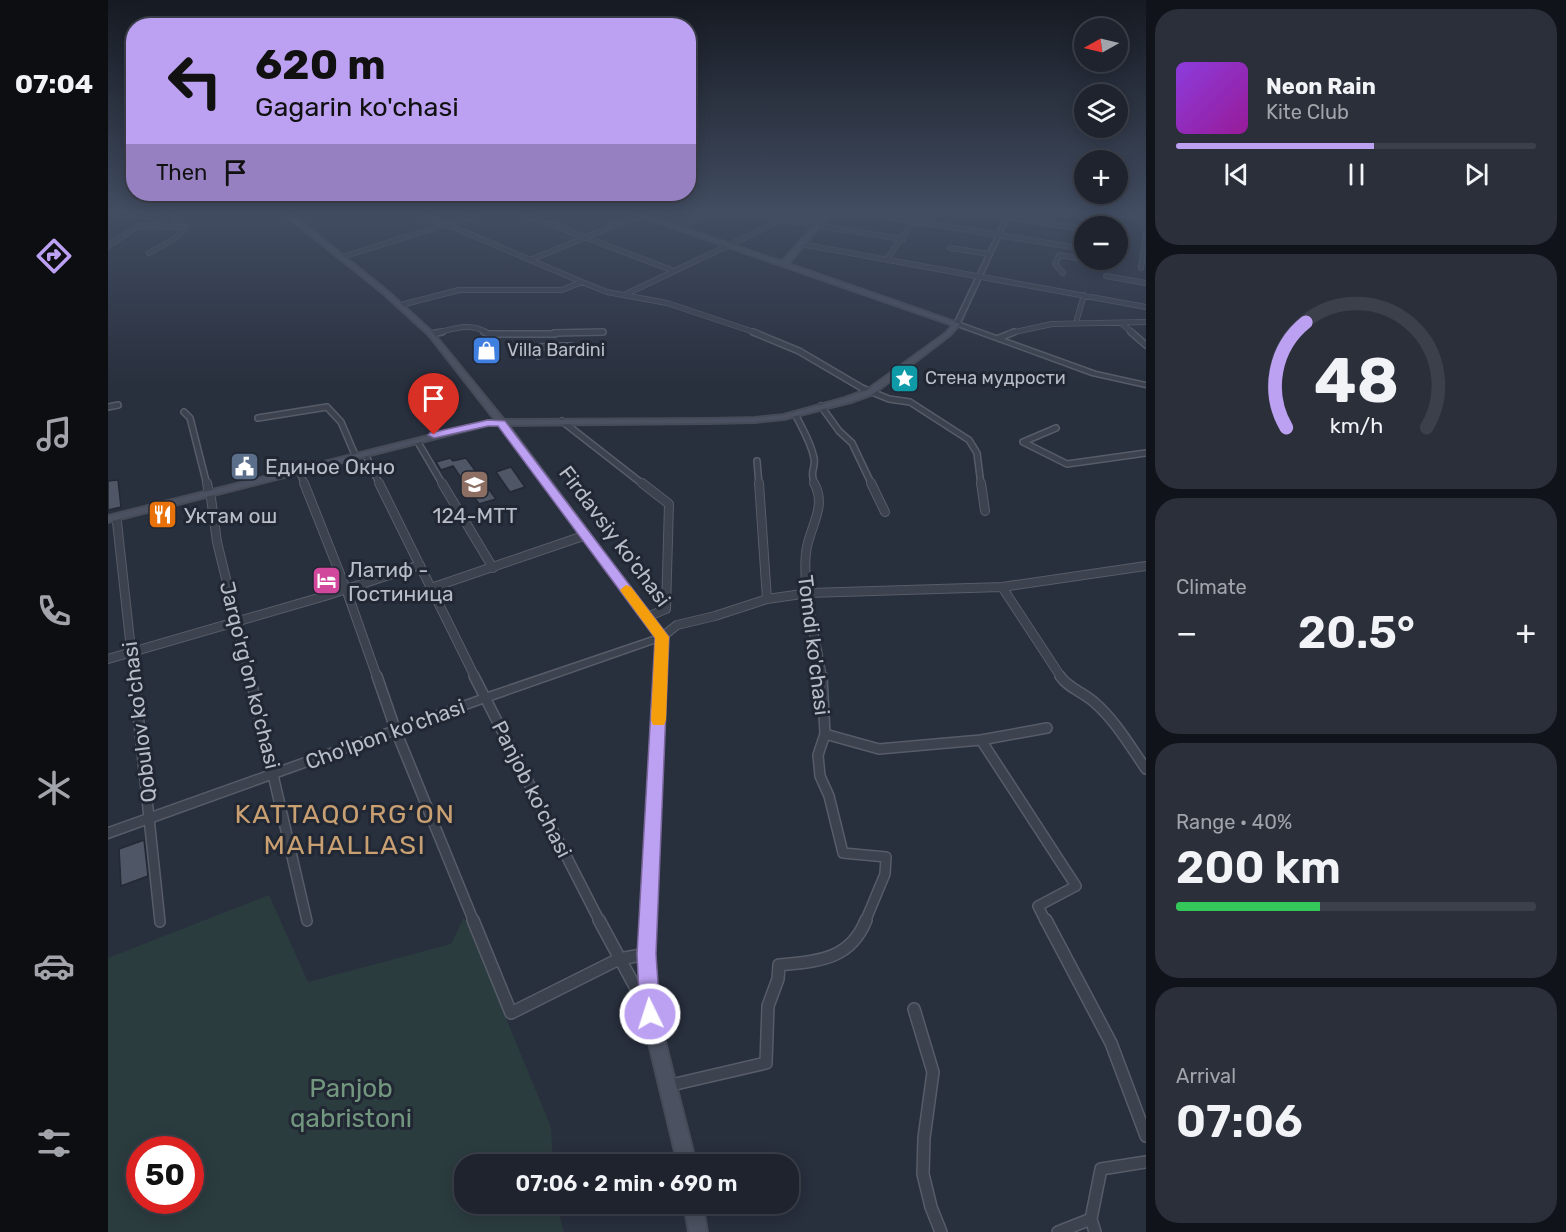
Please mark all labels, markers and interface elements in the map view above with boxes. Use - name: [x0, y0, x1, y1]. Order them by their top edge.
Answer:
- north arrow: [1074, 18, 1128, 72]
- map controls: [1074, 18, 1128, 270]
- text: 620 m: [255, 40, 386, 90]
- icon: left: [156, 42, 234, 120]
- text: 07:04: [15, 68, 93, 100]
- text: Neon Rain: [1266, 73, 1376, 100]
- button: layers: [1074, 84, 1128, 138]
- text: Gagarin ko'chasi: [255, 91, 459, 123]
- text: Kite Club: [1266, 100, 1349, 124]
- button: +: [1074, 150, 1128, 204]
- icon: arrive: [219, 156, 252, 189]
- icon: previous: [1220, 158, 1253, 191]
- icon: pause: [1340, 158, 1373, 191]
- icon: next: [1460, 158, 1493, 191]
- text: Then: [156, 159, 207, 186]
- button: −: [1074, 216, 1128, 270]
- icon: directions: [33, 235, 75, 277]
- shop icon: Villa Bardini: [470, 334, 502, 366]
- place label: Villa Bardini: [507, 339, 605, 361]
- text: 48: [1314, 345, 1398, 419]
- place icon: Стена мудрости: [888, 362, 920, 394]
- place label: Стена мудрости: [925, 367, 1066, 389]
- pin: [408, 373, 459, 435]
- icon: arrive: [417, 382, 450, 415]
- icon: music: [33, 413, 75, 455]
- text: km/h: [1329, 414, 1383, 439]
- public building icon: Единое Окно: [228, 450, 260, 482]
- place label: Единое Окно: [265, 454, 395, 479]
- street label: Firdavsiy ko'chasi: [554, 461, 676, 611]
- school or university icon: 124-MTT: [459, 468, 491, 500]
- restaurant icon: Уктам ош: [147, 499, 179, 531]
- place label: Уктам ош: [184, 503, 277, 528]
- place label: 124-MTT: [432, 503, 518, 528]
- place label: Латиф - Гостиница: [348, 557, 454, 606]
- hotel icon: Латиф - Гостиница: [311, 565, 343, 597]
- street label: Tomdi ko'chasi: [793, 573, 835, 717]
- text: Climate: [1176, 575, 1247, 599]
- street label: Jarqo'rg'on ko'chasi: [215, 579, 285, 771]
- icon: phone: [33, 590, 75, 632]
- text: 20.5°: [1298, 606, 1415, 659]
- text: −: [1176, 613, 1197, 652]
- text: +: [1515, 613, 1536, 652]
- street label: Qobulov ko'chasi: [117, 640, 161, 804]
- street label: Cho'lpon ko'chasi: [302, 694, 468, 774]
- street label: Panjob ko'chasi: [487, 716, 577, 862]
- icon: climate: [33, 767, 75, 809]
- district label: KATTAQO‘RG‘ON MAHALLASI: [235, 798, 455, 861]
- text: Range · 40%: [1176, 810, 1292, 834]
- text: 200 km: [1176, 841, 1341, 894]
- icon: car: [33, 945, 75, 987]
- position arrow: [618, 982, 682, 1046]
- text: Arrival: [1176, 1064, 1236, 1088]
- park label: Panjob qabristoni: [290, 1073, 412, 1134]
- text: 07:06: [1176, 1095, 1303, 1148]
- icon: filters: [33, 1122, 75, 1164]
- speed limit sign: 50: [126, 1136, 204, 1214]
- text: 07:06 · 2 min · 690 m: [515, 1170, 738, 1197]

